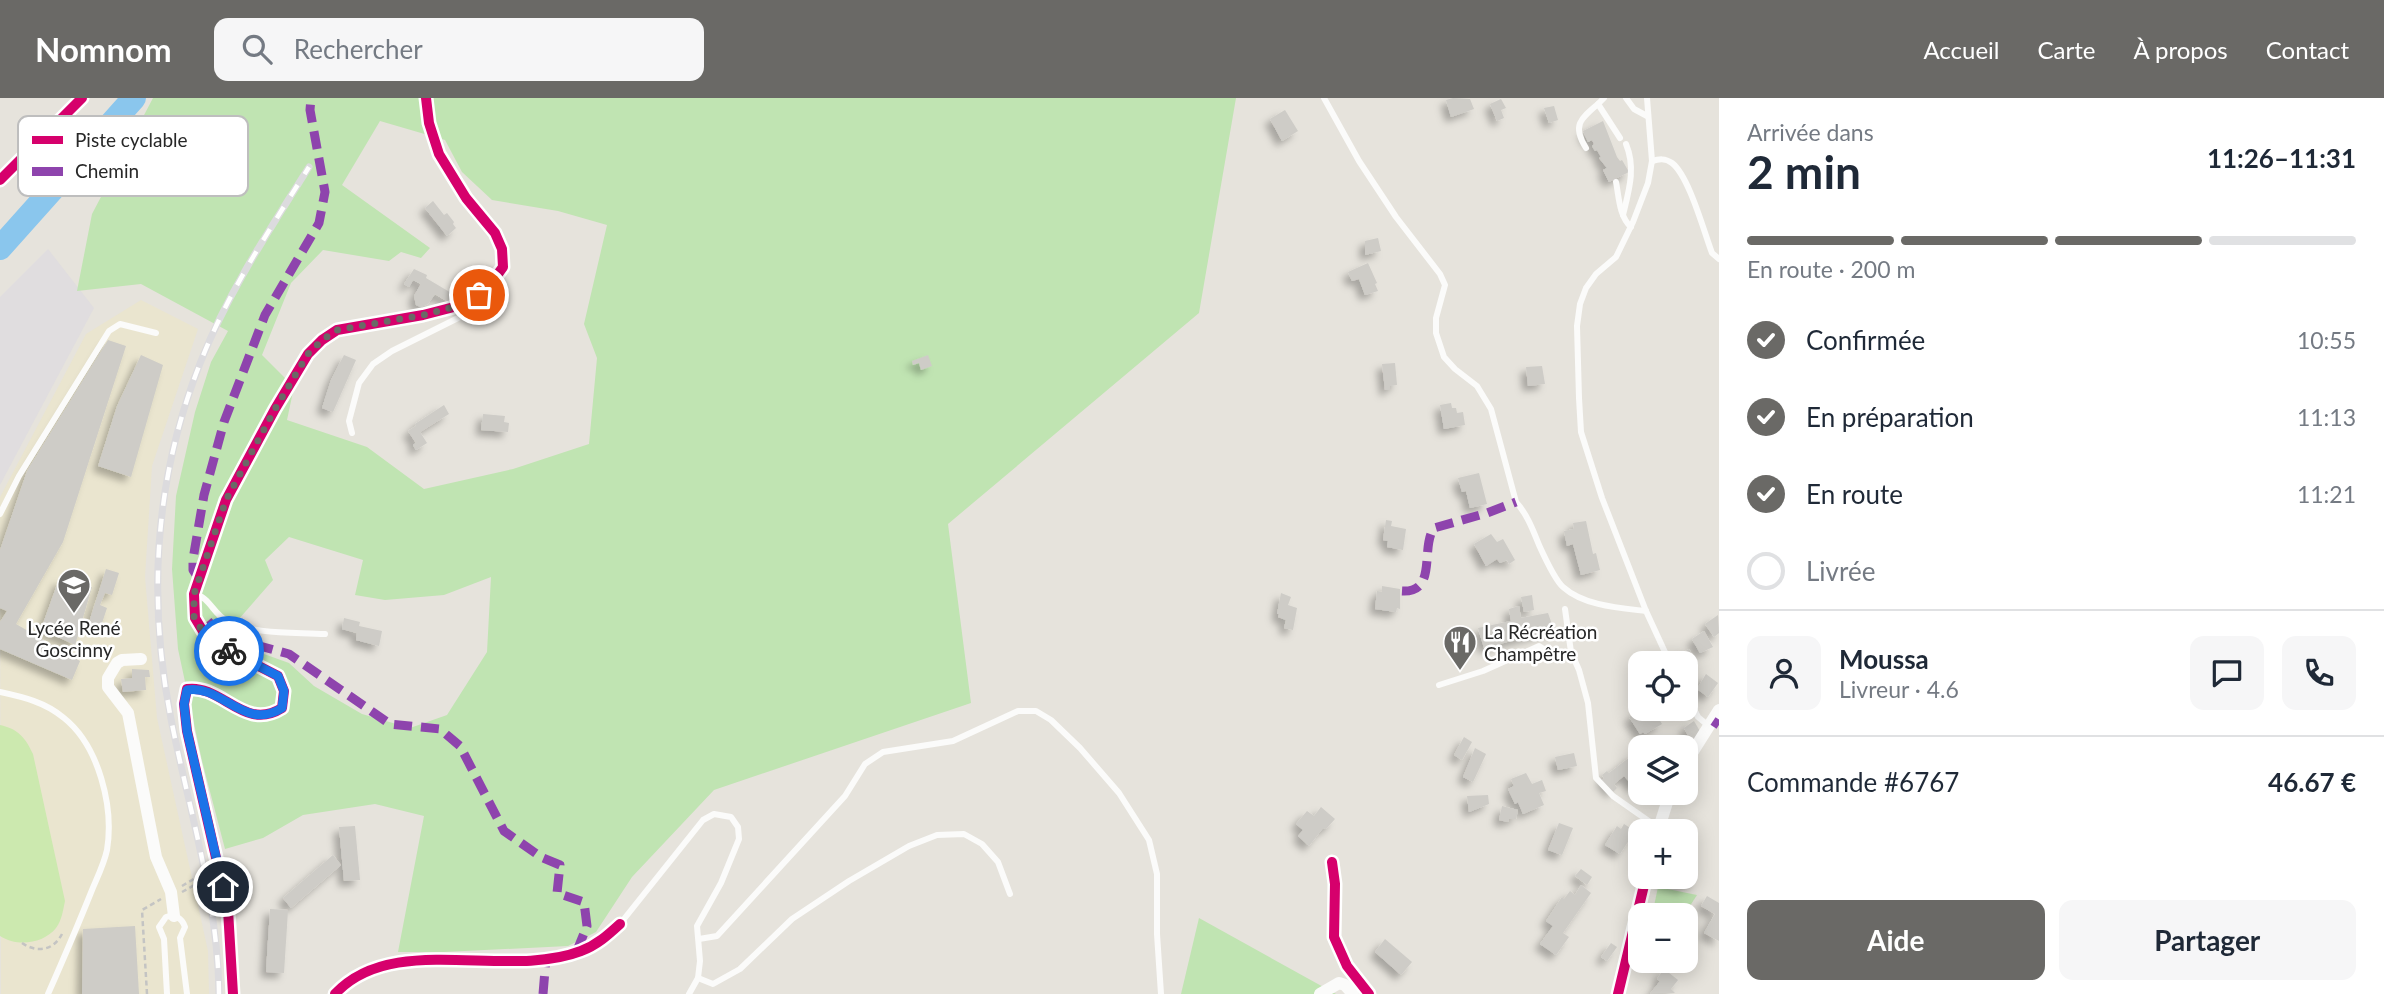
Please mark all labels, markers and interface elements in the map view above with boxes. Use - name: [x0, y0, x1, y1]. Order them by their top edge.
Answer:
- search box: [214, 18, 704, 81]
- text: Nomnom: [35, 29, 172, 69]
- icon: search: [238, 30, 276, 68]
- text: Rechercher: [294, 33, 423, 65]
- text: Accueil: [1923, 35, 1999, 64]
- text: Carte: [2037, 35, 2095, 64]
- text: À propos: [2133, 35, 2228, 64]
- text: Contact: [2266, 35, 2349, 64]
- legend: [18, 116, 248, 196]
- text: Arrivée dans: [1747, 118, 1874, 146]
- text: Piste cyclable: [75, 128, 188, 151]
- text: 11:26–11:31: [2207, 142, 2356, 174]
- text: 2 min: [1747, 144, 1861, 199]
- text: Chemin: [75, 159, 139, 182]
- text: En route · 200 m: [1747, 255, 1915, 283]
- pin: [449, 265, 509, 325]
- icon: bag: [460, 276, 498, 314]
- icon: check: [1747, 321, 1785, 359]
- text: Confirmée: [1806, 324, 1925, 356]
- text: 10:55: [2297, 326, 2356, 354]
- icon: check: [1747, 398, 1785, 436]
- text: En préparation: [1806, 401, 1974, 433]
- text: 11:13: [2297, 403, 2356, 431]
- icon: check: [1747, 475, 1785, 513]
- text: En route: [1806, 478, 1903, 510]
- text: 11:21: [2297, 480, 2356, 508]
- text: Livrée: [1806, 555, 1875, 587]
- school or university icon: Lycée René Goscinny: [55, 566, 93, 615]
- place label: Lycée René Goscinny: [27, 616, 121, 661]
- courier: [194, 616, 264, 686]
- place label: La Récréation Champêtre: [1484, 620, 1597, 665]
- restaurant icon: La Récréation Champêtre: [1441, 623, 1479, 672]
- icon: bike: [210, 632, 248, 670]
- button: person: [1747, 636, 1821, 710]
- button: chat: [2190, 636, 2264, 710]
- button: phone: [2282, 636, 2356, 710]
- text: Moussa: [1839, 643, 1929, 675]
- map controls: [1628, 651, 1698, 973]
- button: locate: [1628, 651, 1698, 721]
- text: Livreur · 4.6: [1839, 675, 1959, 703]
- button: layers: [1628, 735, 1698, 805]
- text: Commande #6767: [1747, 766, 1959, 798]
- text: 46.67 €: [2268, 766, 2356, 798]
- button: +: [1628, 819, 1698, 889]
- pin: [193, 857, 253, 917]
- icon: home: [204, 868, 242, 906]
- button: Aide: [1747, 900, 2045, 980]
- button: Partager: [2059, 900, 2356, 980]
- button: −: [1628, 903, 1698, 973]

